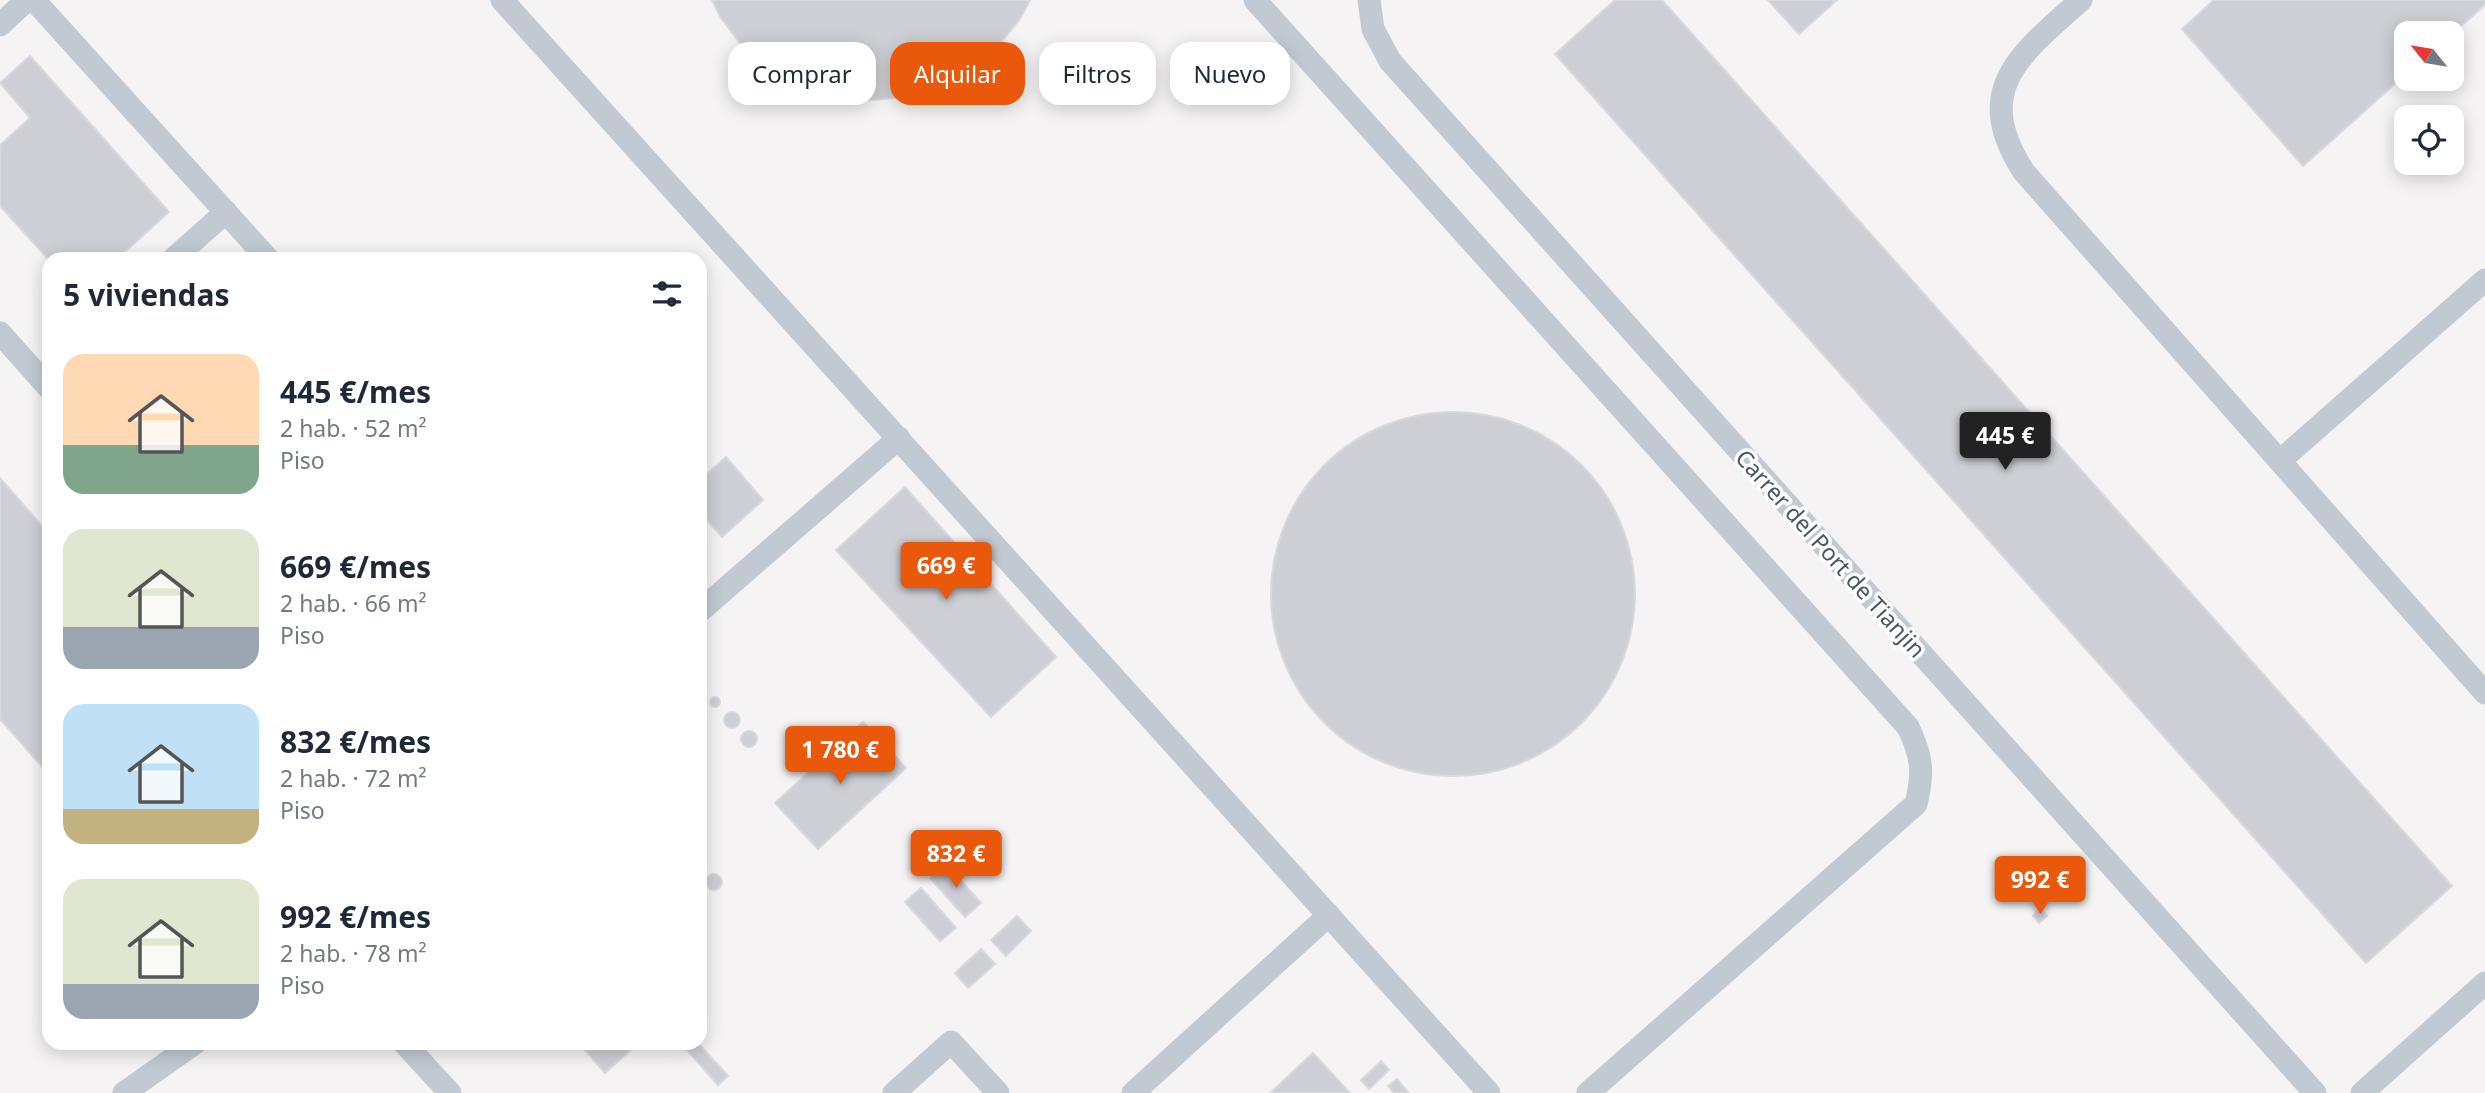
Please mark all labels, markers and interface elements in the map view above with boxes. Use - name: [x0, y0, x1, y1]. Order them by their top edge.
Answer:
- north arrow: [2394, 21, 2464, 91]
- map controls: [2394, 21, 2464, 175]
- chip: Comprar: [728, 42, 876, 105]
- chip: Alquilar: [890, 42, 1025, 105]
- chip: Filtros: [1039, 42, 1156, 105]
- chip: Nuevo: [1170, 42, 1290, 105]
- button: locate: [2394, 105, 2464, 175]
- text: 5 viviendas: [63, 274, 230, 315]
- icon: filters: [648, 275, 686, 313]
- text: 445 €/mes: [280, 371, 431, 412]
- icon: home: [119, 382, 203, 466]
- text: 2 hab. · 52 m²: [280, 412, 427, 444]
- pin: 445 €: [1956, 412, 2054, 472]
- text: 445 €: [1976, 419, 2034, 451]
- street label: Carrer del Port de Tianjin: [1729, 442, 1933, 664]
- text: Piso: [280, 444, 325, 476]
- pin: 669 €: [897, 542, 995, 602]
- text: 669 €/mes: [280, 546, 431, 587]
- text: 669 €: [917, 549, 975, 581]
- icon: home: [119, 557, 203, 641]
- text: 2 hab. · 66 m²: [280, 587, 427, 619]
- text: Piso: [280, 619, 325, 651]
- text: 832 €/mes: [280, 721, 431, 762]
- pin: 1 780 €: [775, 726, 905, 786]
- icon: home: [119, 732, 203, 816]
- text: 1 780 €: [801, 733, 879, 765]
- text: 2 hab. · 72 m²: [280, 762, 427, 794]
- text: Piso: [280, 794, 325, 826]
- pin: 832 €: [907, 830, 1005, 890]
- text: 832 €: [927, 837, 985, 869]
- pin: 992 €: [1991, 856, 2089, 916]
- text: 992 €: [2011, 863, 2069, 895]
- text: 992 €/mes: [280, 896, 431, 937]
- icon: home: [119, 907, 203, 991]
- text: 2 hab. · 78 m²: [280, 937, 427, 969]
- text: Piso: [280, 969, 325, 1001]

